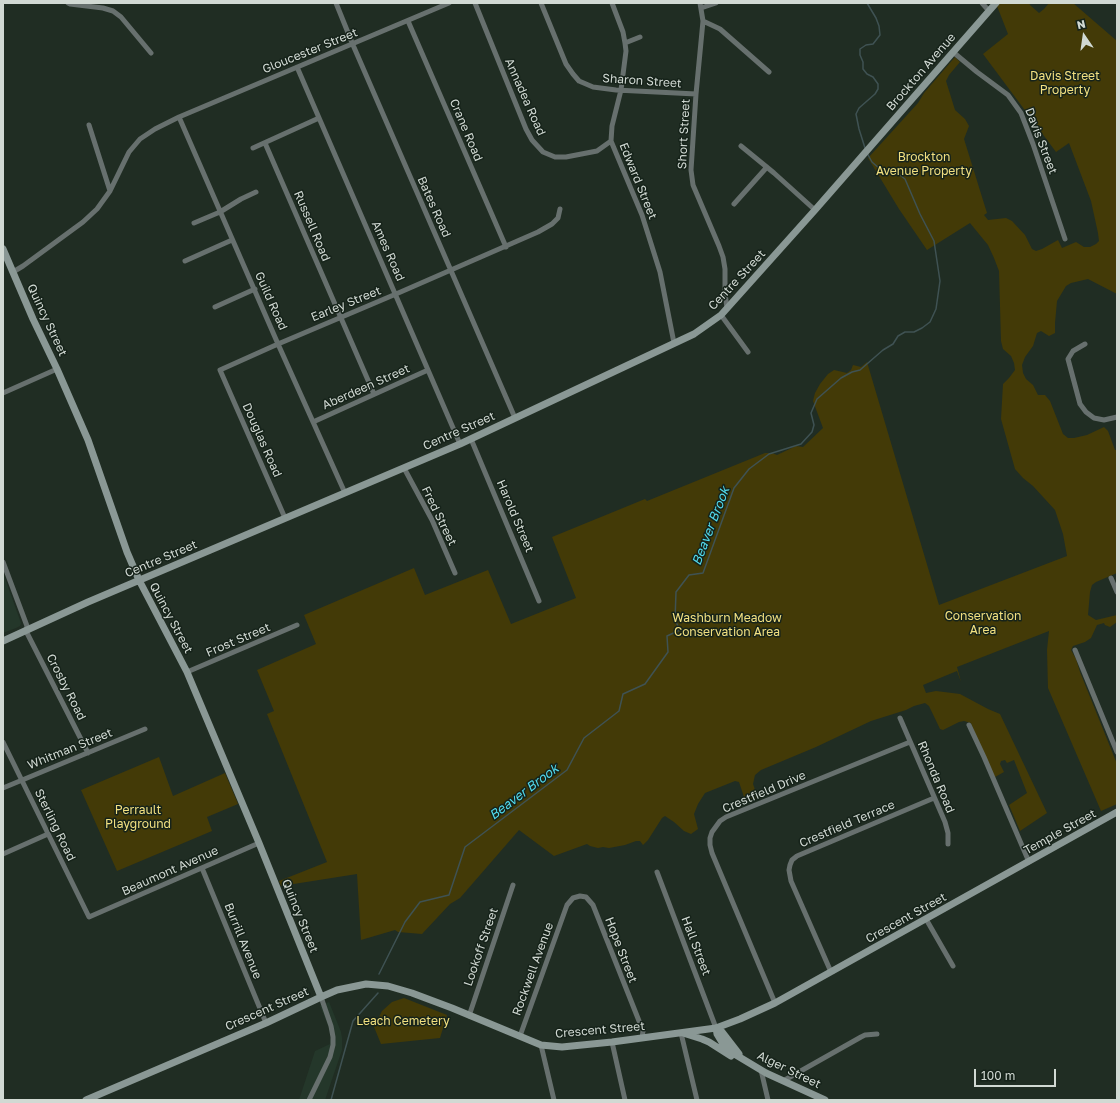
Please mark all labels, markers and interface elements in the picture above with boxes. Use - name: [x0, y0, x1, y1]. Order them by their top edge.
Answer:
- north arrow: [1064, 16, 1104, 56]
- text: N: [1076, 17, 1087, 31]
- street label: Gloucester Street: [260, 25, 360, 77]
- street label: Brockton Avenue: [883, 30, 959, 114]
- street label: Annadea Road: [502, 56, 548, 138]
- park label: Davis Street Property: [1030, 69, 1100, 97]
- street label: Sharon Street: [602, 71, 682, 91]
- street label: Crane Road: [446, 97, 486, 163]
- street label: Short Street: [675, 98, 693, 170]
- street label: Davis Street: [1022, 106, 1060, 176]
- street label: Edward Street: [616, 141, 660, 221]
- park label: Brockton Avenue Property: [876, 150, 972, 178]
- street label: Bates Road: [414, 174, 454, 240]
- street label: Russell Road: [291, 189, 333, 263]
- street label: Ames Road: [368, 219, 408, 283]
- street label: Centre Street: [705, 247, 769, 313]
- street label: Guild Road: [252, 270, 290, 332]
- street label: Quincy Street: [24, 281, 70, 359]
- street label: Earley Street: [309, 283, 383, 325]
- street label: Aberdeen Street: [320, 361, 412, 413]
- street label: Douglas Road: [239, 401, 285, 479]
- street label: Centre Street: [421, 409, 497, 453]
- street label: Harold Street: [493, 478, 537, 554]
- street label: Fred Street: [418, 484, 460, 548]
- water label: Beaver Brook: [689, 485, 733, 567]
- street label: Centre Street: [123, 537, 199, 581]
- street label: Quincy Street: [146, 580, 196, 656]
- park label: Conservation Area: [945, 609, 1021, 637]
- park label: Washburn Meadow Conservation Area: [672, 611, 782, 639]
- street label: Frost Street: [204, 620, 272, 660]
- street label: Crosby Road: [43, 651, 89, 723]
- street label: Whitman Street: [25, 725, 115, 773]
- street label: Rhonda Road: [914, 739, 958, 815]
- water label: Beaver Brook: [486, 761, 562, 823]
- street label: Crestfield Drive: [720, 768, 808, 816]
- street label: Sterling Road: [31, 787, 79, 863]
- street label: Crestfield Terrace: [797, 797, 897, 851]
- park label: Perrault Playground: [105, 803, 171, 831]
- street label: Temple Street: [1021, 806, 1099, 858]
- street label: Beaumont Avenue: [119, 843, 221, 899]
- street label: Quincy Street: [279, 877, 321, 955]
- street label: Crescent Street: [863, 890, 949, 946]
- street label: Burrill Avenue: [221, 901, 265, 981]
- street label: Lookoff Street: [461, 906, 501, 988]
- street label: Hall Street: [678, 914, 714, 978]
- street label: Hope Street: [602, 915, 640, 985]
- street label: Rockwell Avenue: [509, 920, 557, 1018]
- street label: Crescent Street: [223, 984, 311, 1034]
- park label: Leach Cemetery: [356, 1014, 450, 1028]
- street label: Crescent Street: [554, 1019, 646, 1041]
- street label: Alger Street: [755, 1048, 823, 1092]
- scale bar: [976, 1061, 1058, 1087]
- text: 100 m: [981, 1068, 1015, 1083]

